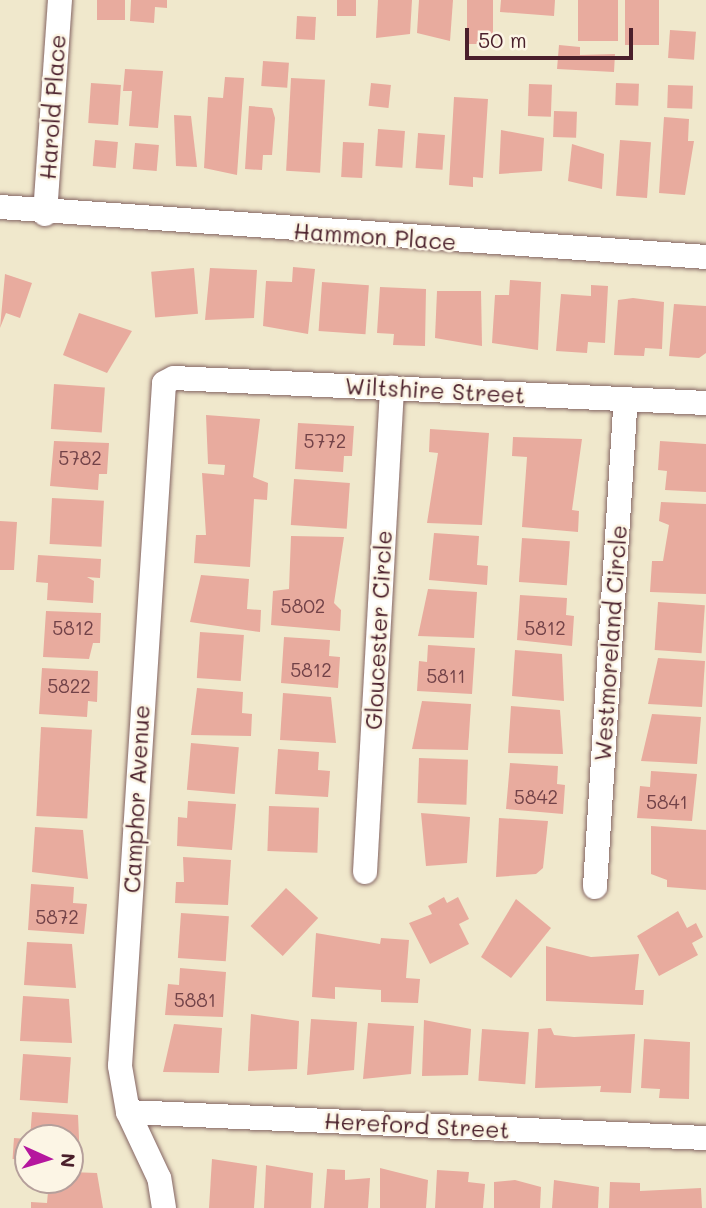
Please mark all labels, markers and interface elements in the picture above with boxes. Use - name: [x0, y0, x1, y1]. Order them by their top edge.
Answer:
- scale bar: [468, 14, 636, 58]
- text: 50 m: [478, 26, 527, 53]
- street label: Harold Place: [33, 33, 71, 181]
- street label: Hammon Place: [293, 217, 457, 255]
- street label: Wiltshire Street: [344, 371, 526, 409]
- house number: 5772: [304, 430, 346, 452]
- house number: 5782: [58, 447, 102, 469]
- street label: Westmoreland Circle: [588, 524, 632, 762]
- street label: Gloucester Circle: [359, 530, 397, 730]
- house number: 5802: [281, 595, 325, 617]
- house number: 5812: [52, 617, 94, 639]
- house number: 5812: [524, 617, 566, 639]
- house number: 5812: [290, 659, 332, 681]
- house number: 5811: [426, 665, 466, 687]
- house number: 5822: [47, 675, 91, 697]
- street label: Camphor Avenue: [117, 704, 155, 894]
- house number: 5842: [514, 786, 558, 808]
- house number: 5841: [646, 791, 688, 813]
- house number: 5872: [35, 906, 79, 928]
- house number: 5881: [174, 989, 216, 1011]
- street label: Hereford Street: [324, 1106, 510, 1144]
- north arrow: [14, 1124, 84, 1194]
- text: N: [55, 1152, 81, 1168]

